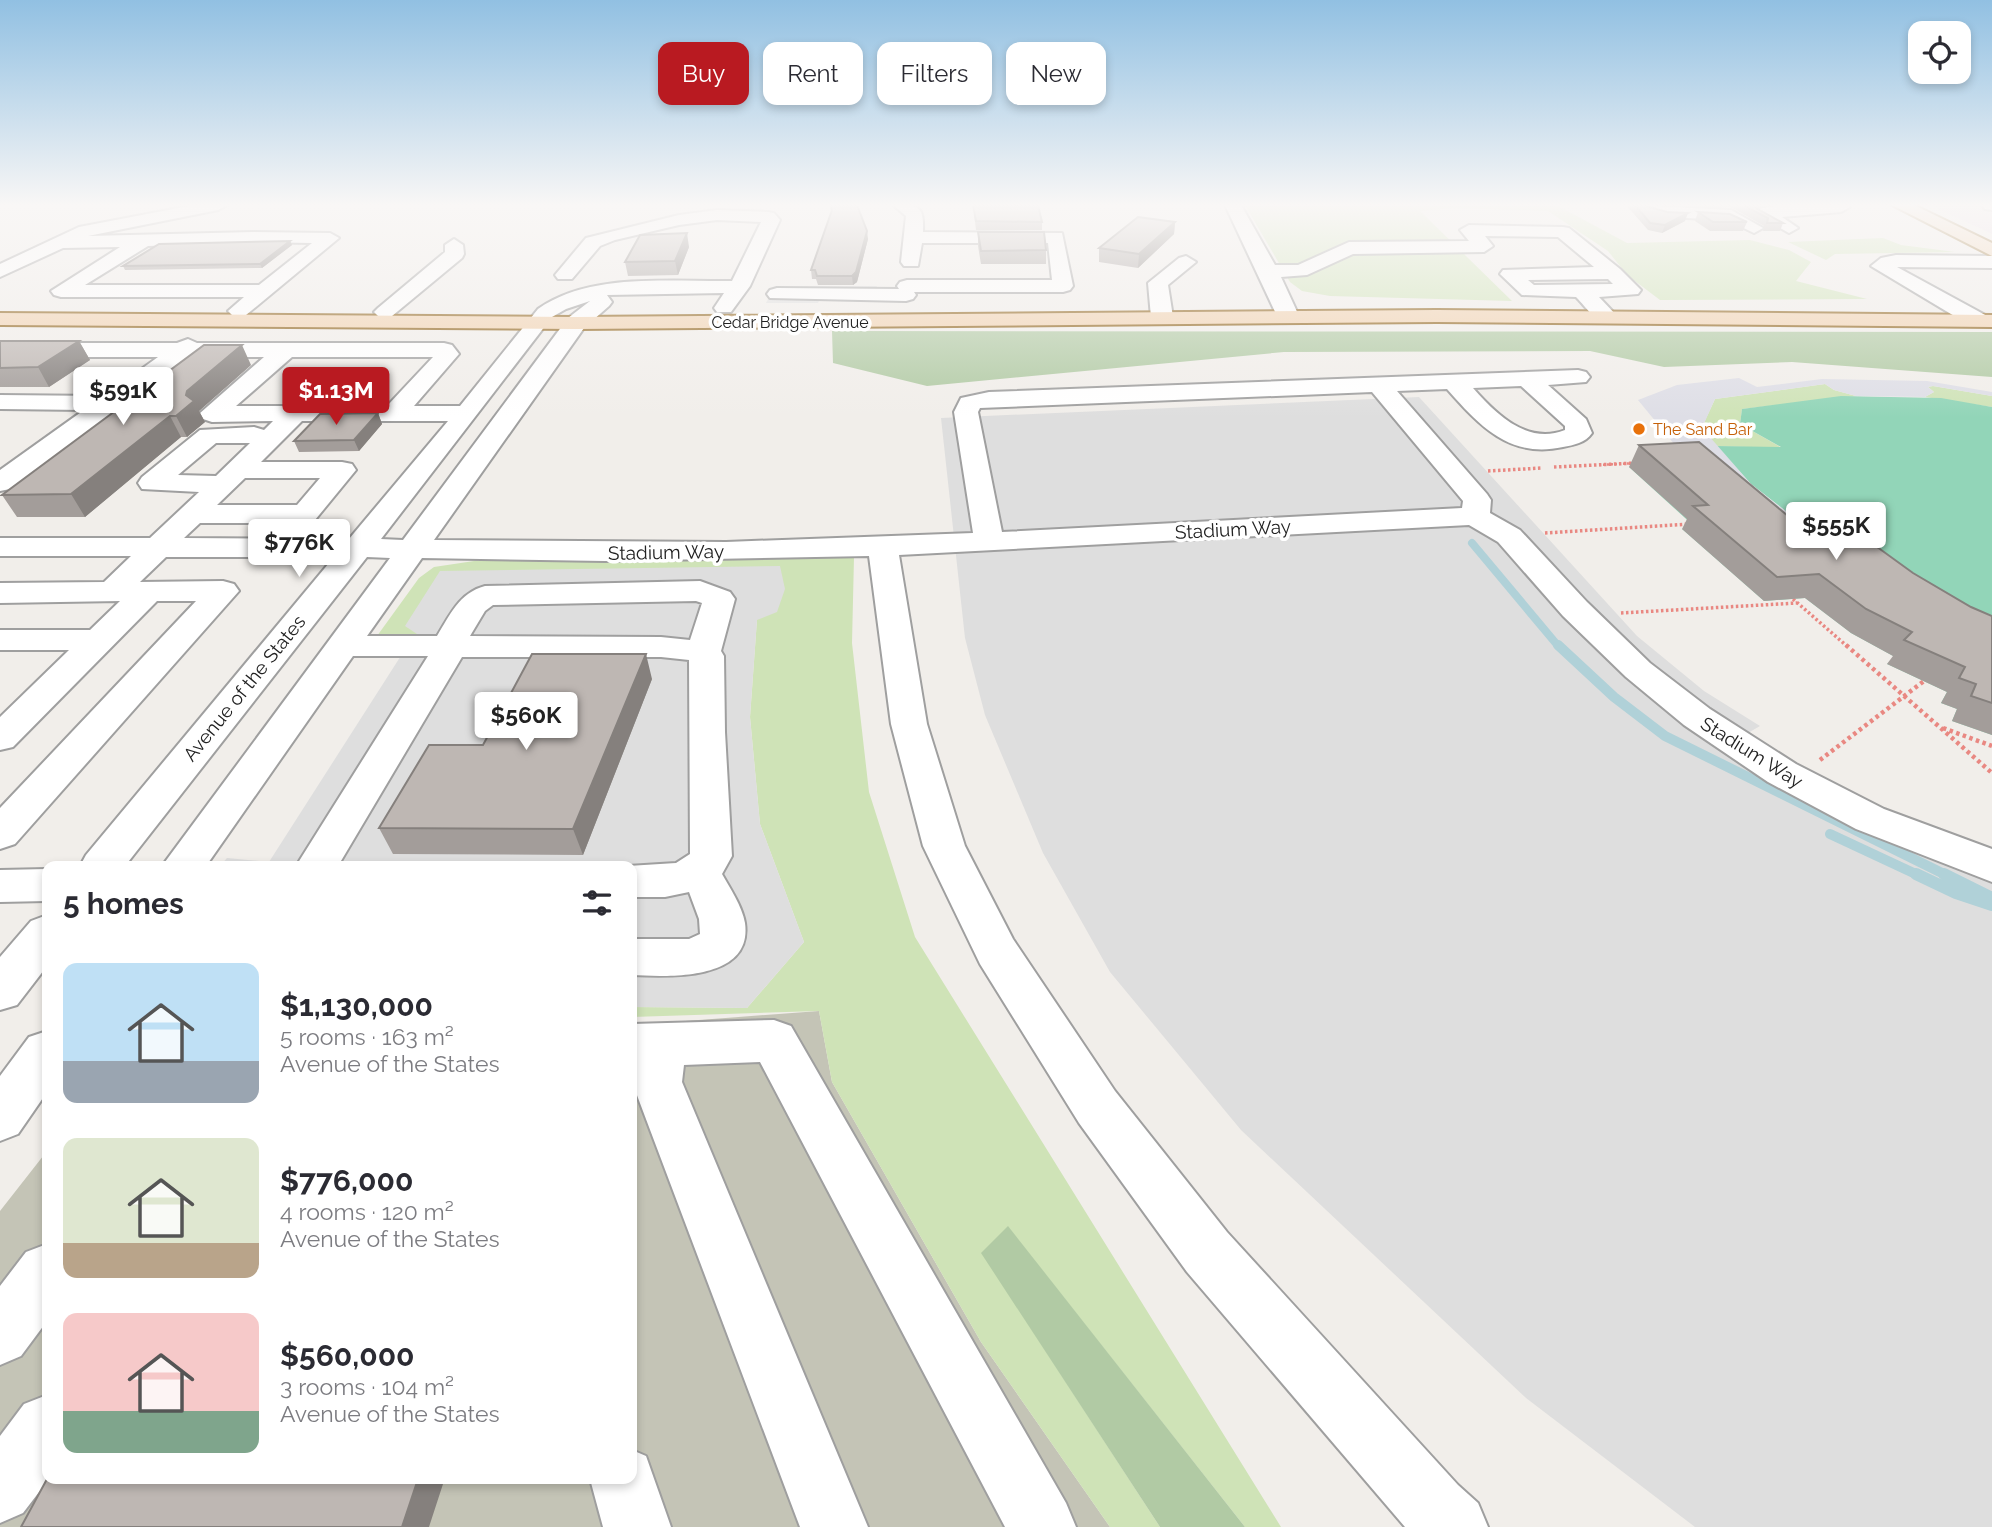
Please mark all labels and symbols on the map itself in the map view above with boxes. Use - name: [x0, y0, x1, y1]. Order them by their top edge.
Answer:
- street label: Cedar Bridge Avenue: [711, 313, 869, 332]
- pin: $591K: [74, 368, 172, 427]
- pin: $1.13M: [279, 368, 393, 427]
- place label: The Sand Bar: [1653, 420, 1753, 439]
- marker: The Sand Bar: [1631, 421, 1647, 437]
- pin: $555K: [1787, 503, 1885, 562]
- street label: Stadium Way: [1174, 515, 1292, 543]
- pin: $776K: [250, 520, 348, 579]
- street label: Stadium Way: [608, 540, 724, 564]
- street label: Avenue of the States: [178, 611, 310, 765]
- pin: $560K: [477, 692, 575, 752]
- street label: Stadium Way: [1697, 712, 1807, 792]

